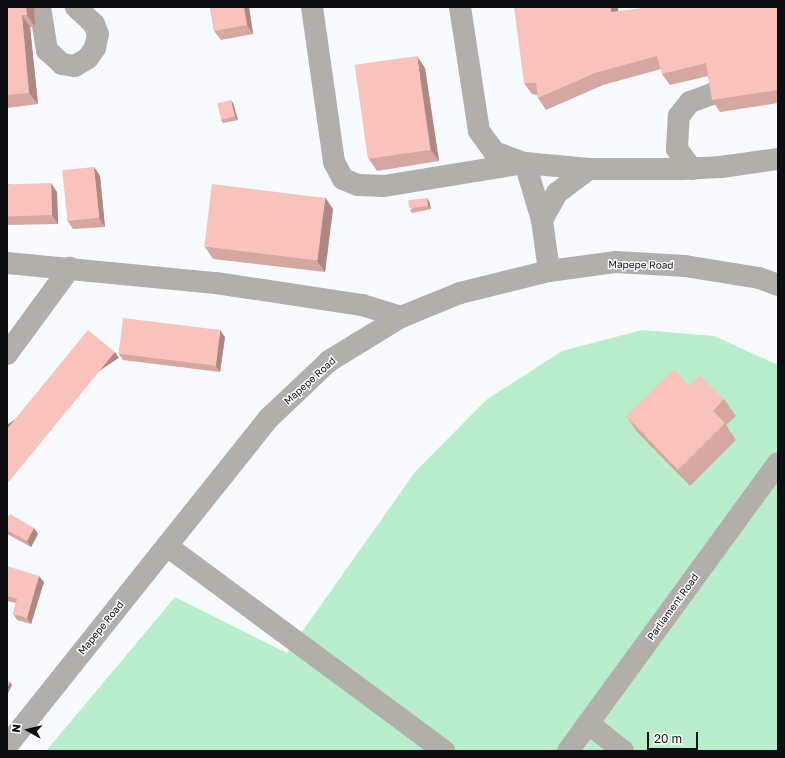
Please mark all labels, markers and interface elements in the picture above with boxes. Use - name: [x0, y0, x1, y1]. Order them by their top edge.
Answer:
- street label: Mapepe Road: [608, 258, 674, 272]
- street label: Mapepe Road: [282, 355, 338, 407]
- street label: Parliament Road: [645, 571, 701, 643]
- street label: Mapepe Road: [76, 599, 126, 657]
- north arrow: [8, 710, 48, 750]
- text: N: [9, 723, 23, 733]
- scale bar: [649, 724, 700, 750]
- text: 20 m: [654, 731, 682, 746]

